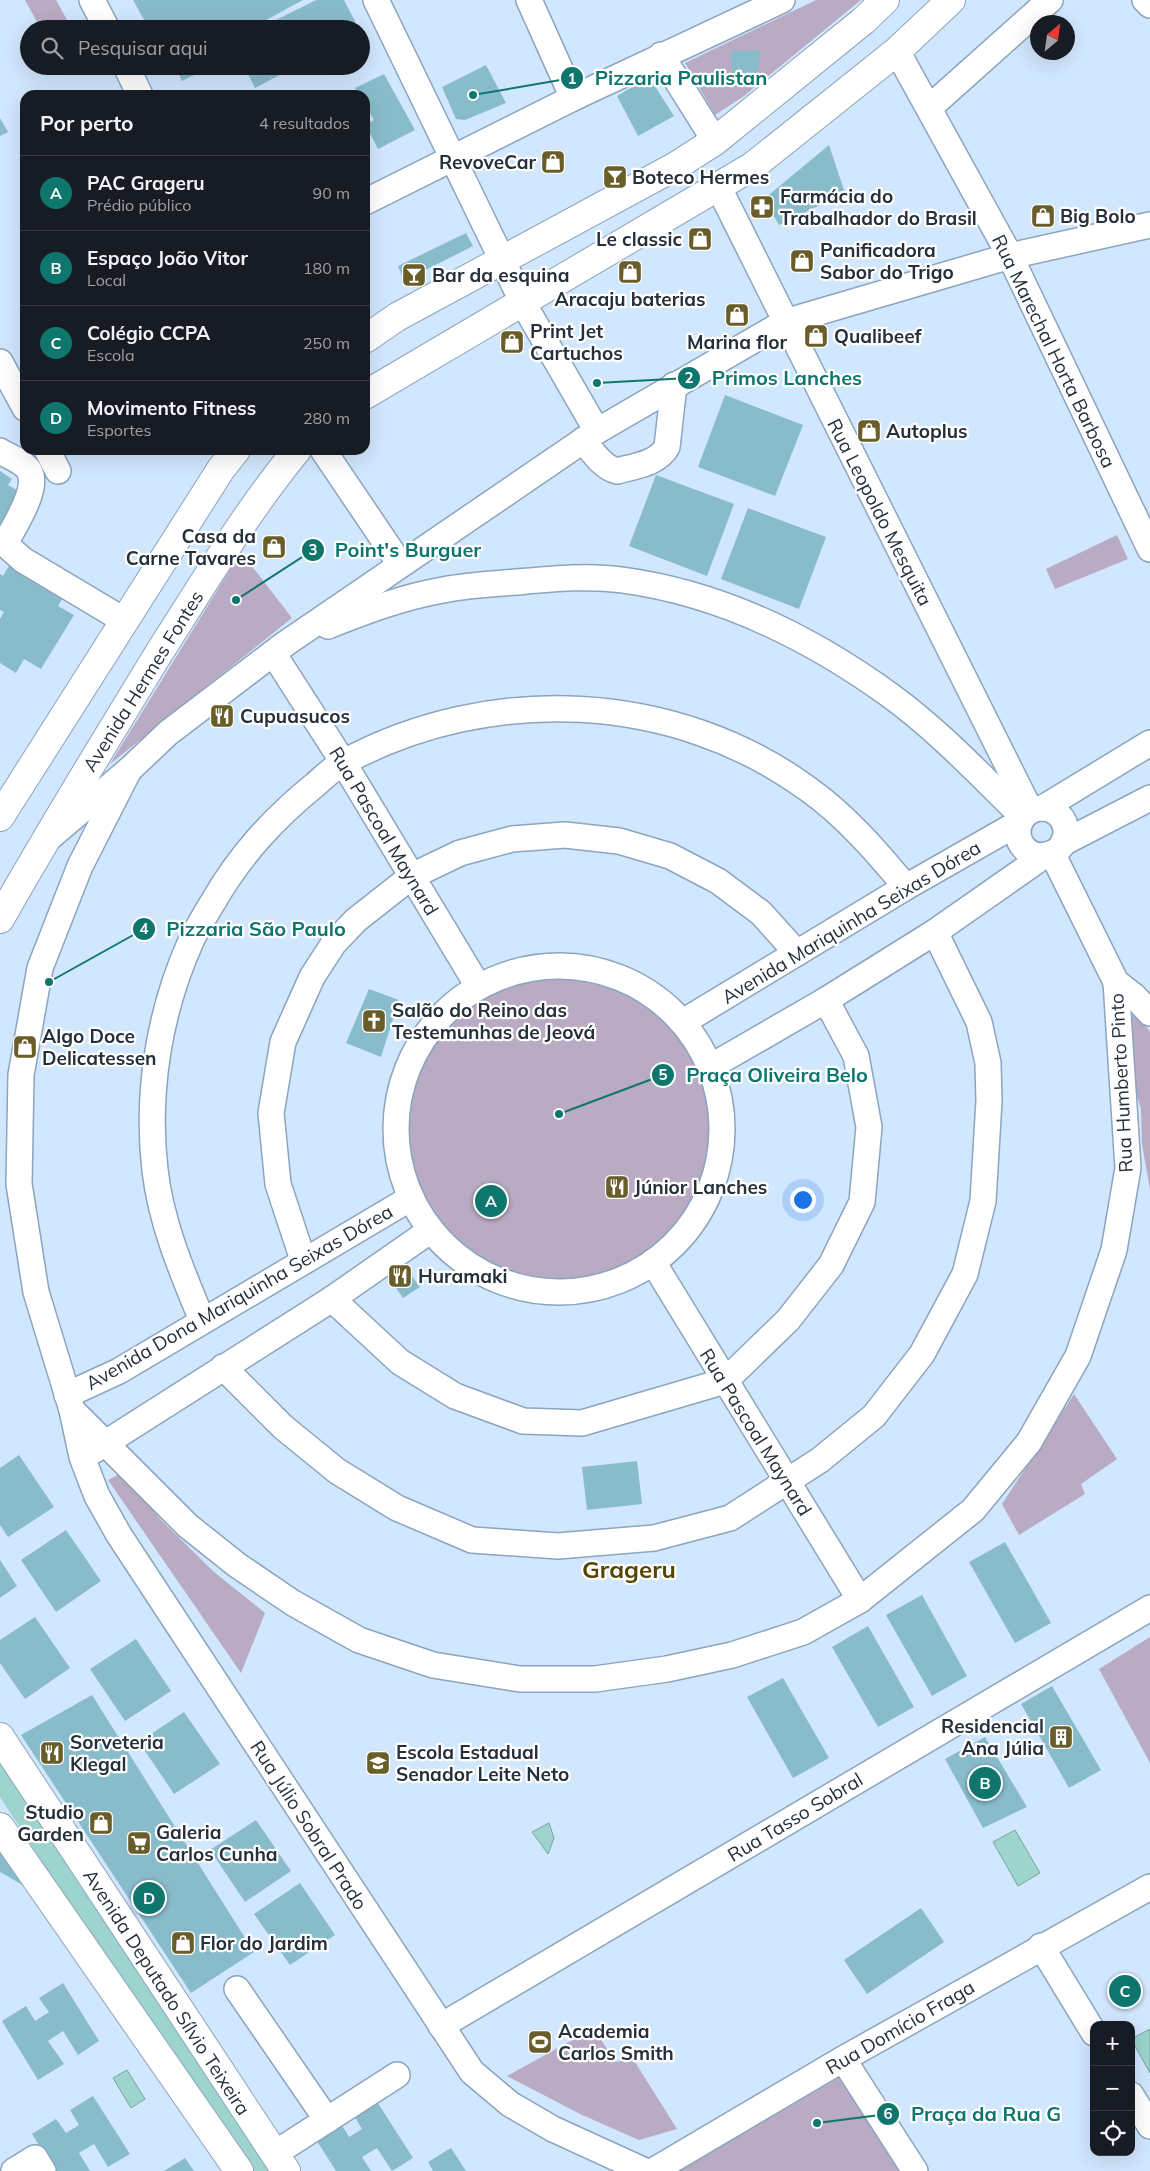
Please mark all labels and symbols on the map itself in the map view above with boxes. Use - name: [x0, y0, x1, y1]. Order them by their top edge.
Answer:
- north arrow: [1030, 15, 1075, 60]
- callout: Pizzaria Paulistan: [560, 61, 777, 96]
- text: Pizzaria Paulistan: [595, 65, 767, 90]
- text: 1: [567, 69, 577, 88]
- shop icon: RevoveCar: [540, 149, 566, 175]
- place label: RevoveCar: [439, 150, 537, 174]
- bar icon: Boteco Hermes: [602, 164, 628, 190]
- place label: Boteco Hermes: [632, 165, 769, 189]
- place label: Farmácia do Trabalhador do Brasil: [780, 184, 977, 230]
- pharmacy icon: Farmácia do Trabalhador do Brasil: [749, 194, 775, 220]
- shop icon: Big Bolo: [1030, 203, 1056, 229]
- place label: Big Bolo: [1060, 204, 1136, 228]
- shop icon: Le classic: [687, 226, 713, 252]
- place label: Le classic: [596, 227, 682, 251]
- street label: Rua Marechal Horta Barbosa: [987, 230, 1121, 472]
- place label: Panificadora Sabor do Trigo: [820, 238, 954, 284]
- shop icon: Panificadora Sabor do Trigo: [789, 248, 815, 274]
- shop icon: Aracaju baterias: [617, 259, 643, 285]
- bar icon: Bar da esquina: [401, 262, 427, 288]
- place label: Bar da esquina: [432, 263, 570, 287]
- place label: Aracaju baterias: [555, 287, 706, 311]
- shop icon: Marina flor: [724, 302, 750, 328]
- place label: Print Jet Cartuchos: [530, 319, 623, 365]
- shop icon: Qualibeef: [803, 323, 829, 349]
- place label: Qualibeef: [834, 324, 923, 348]
- shop icon: Print Jet Cartuchos: [499, 329, 525, 355]
- place label: Marina flor: [687, 330, 787, 354]
- callout: Primos Lanches: [677, 360, 872, 395]
- text: Primos Lanches: [712, 365, 862, 390]
- text: 2: [684, 368, 694, 387]
- street label: Rua Leopoldo Mesquita: [822, 414, 938, 610]
- shop icon: Autoplus: [856, 418, 882, 444]
- place label: Autoplus: [886, 419, 968, 443]
- place label: Casa da Carne Tavares: [126, 524, 256, 570]
- callout: Point's Burguer: [300, 532, 492, 567]
- shop icon: Casa da Carne Tavares: [261, 534, 287, 560]
- text: Point's Burguer: [335, 537, 481, 562]
- text: 3: [308, 540, 318, 559]
- street label: Avenida Hermes Fontes: [77, 586, 209, 776]
- restaurant icon: Cupuasucos: [209, 703, 235, 729]
- place label: Cupuasucos: [240, 704, 350, 728]
- street label: Rua Pascoal Maynard: [324, 742, 444, 920]
- street label: Avenida Mariquinha Seixas Dórea: [717, 835, 985, 1009]
- callout: Pizzaria São Paulo: [131, 911, 356, 946]
- text: Pizzaria São Paulo: [166, 916, 346, 941]
- text: 4: [139, 919, 149, 938]
- street label: Rua Humberto Pinto: [1104, 993, 1138, 1173]
- place label: Salão do Reino das Testemunhas de Jeová: [392, 998, 595, 1044]
- church icon: Salão do Reino das Testemunhas de Jeová: [361, 1008, 387, 1034]
- place label: Algo Doce Delicatessen: [42, 1024, 157, 1070]
- shop icon: Algo Doce Delicatessen: [12, 1034, 38, 1060]
- callout: Praça Oliveira Belo: [651, 1057, 877, 1092]
- text: Praça Oliveira Belo: [686, 1062, 868, 1087]
- text: 5: [658, 1065, 668, 1084]
- restaurant icon: Júnior Lanches: [604, 1174, 630, 1200]
- place label: Júnior Lanches: [634, 1175, 767, 1199]
- pin: A: [475, 1182, 507, 1220]
- your location: [790, 1187, 816, 1213]
- street label: Avenida Dona Mariquinha Seixas Dórea: [81, 1199, 397, 1395]
- restaurant icon: Huramaki: [387, 1263, 413, 1289]
- place label: Huramaki: [418, 1264, 508, 1288]
- street label: Rua Pascoal Maynard: [695, 1344, 817, 1520]
- district label: Grageru: [582, 1554, 676, 1584]
- place label: Residencial Ana Júlia: [941, 1714, 1044, 1760]
- building icon: Residencial Ana Júlia: [1048, 1724, 1074, 1750]
- place label: Sorveteria Klegal: [70, 1730, 164, 1776]
- street label: Rua Júlio Sobral Prado: [245, 1736, 373, 1914]
- restaurant icon: Sorveteria Klegal: [39, 1740, 65, 1766]
- place label: Escola Estadual Senador Leite Neto: [396, 1740, 569, 1786]
- school or university icon: Escola Estadual Senador Leite Neto: [365, 1750, 391, 1776]
- pin: B: [969, 1764, 1001, 1802]
- street label: Rua Tasso Sobral: [723, 1767, 867, 1867]
- place label: Studio Garden: [17, 1800, 84, 1846]
- shop icon: Studio Garden: [88, 1810, 114, 1836]
- place label: Galeria Carlos Cunha: [156, 1820, 278, 1866]
- supermarket icon: Galeria Carlos Cunha: [126, 1830, 152, 1856]
- street label: Avenida Deputado Sílvio Teixeira: [79, 1865, 255, 2119]
- pin: D: [133, 1879, 165, 1917]
- shop icon: Flor do Jardim: [170, 1930, 196, 1956]
- place label: Flor do Jardim: [200, 1931, 328, 1955]
- pin: C: [1109, 1972, 1141, 2010]
- street label: Rua Domício Fraga: [821, 1975, 979, 2079]
- place label: Academia Carlos Smith: [558, 2019, 674, 2065]
- sports icon: Academia Carlos Smith: [527, 2029, 553, 2055]
- callout: Praça da Rua G: [876, 2097, 1071, 2132]
- text: Praça da Rua G: [911, 2101, 1061, 2126]
- text: 6: [883, 2104, 893, 2123]

